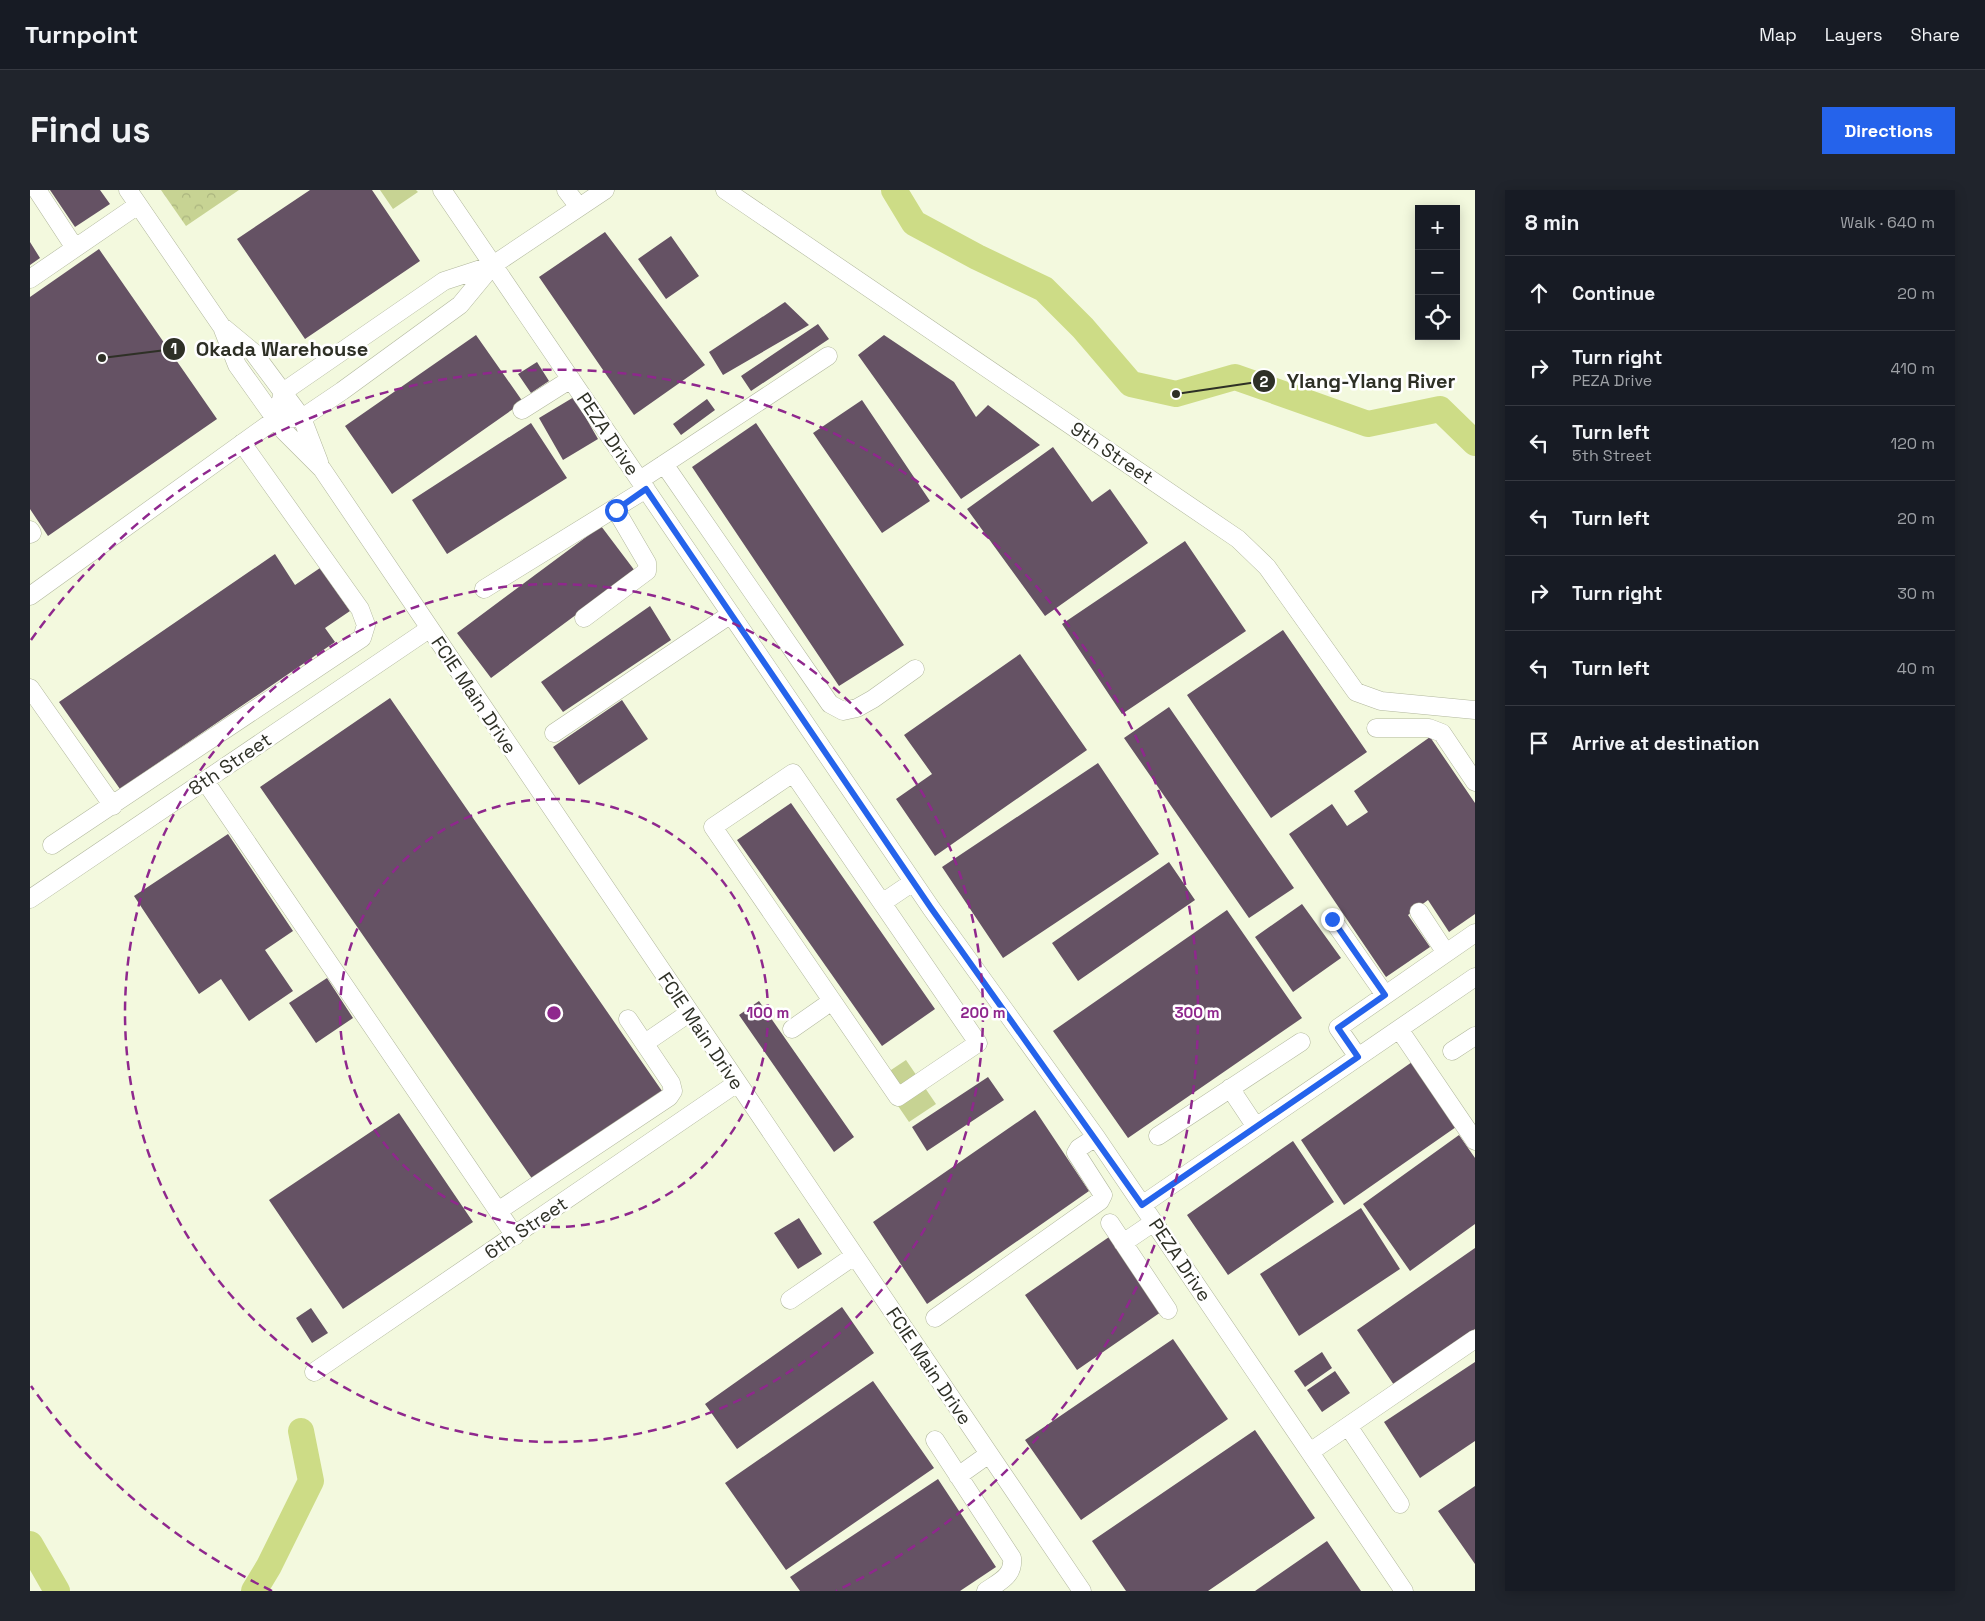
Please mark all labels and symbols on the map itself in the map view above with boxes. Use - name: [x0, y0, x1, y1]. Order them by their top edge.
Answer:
- callout: Okada Warehouse: [161, 331, 379, 366]
- text: Okada Warehouse: [196, 336, 368, 362]
- text: 1: [171, 339, 177, 358]
- callout: Ylang-Ylang River: [1251, 364, 1465, 399]
- text: Ylang-Ylang River: [1287, 368, 1455, 394]
- text: 2: [1260, 372, 1269, 391]
- street label: PEZA Drive: [571, 388, 645, 480]
- street label: 9th Street: [1066, 416, 1158, 490]
- route start: [605, 499, 628, 522]
- street label: FCIE Main Drive: [425, 631, 523, 759]
- street label: 8th Street: [184, 727, 276, 801]
- route end: [1321, 908, 1344, 931]
- street label: FCIE Main Drive: [652, 967, 750, 1095]
- text: 100 m: [747, 1003, 789, 1022]
- text: 200 m: [961, 1003, 1005, 1022]
- text: 300 m: [1174, 1003, 1220, 1022]
- centre of rings: [545, 1004, 563, 1022]
- street label: 6th Street: [480, 1191, 572, 1265]
- street label: PEZA Drive: [1143, 1214, 1217, 1306]
- street label: FCIE Main Drive: [880, 1302, 978, 1430]

